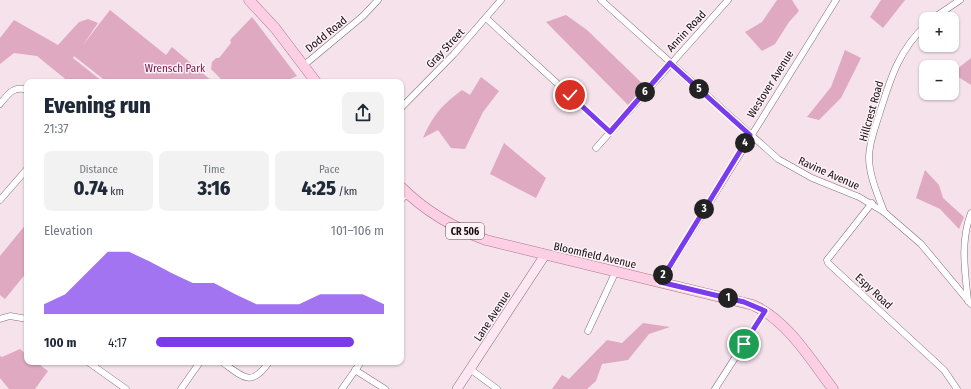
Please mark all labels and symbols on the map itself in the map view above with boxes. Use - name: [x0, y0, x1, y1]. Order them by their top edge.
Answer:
- street label: Annin Road: [664, 8, 709, 55]
- street label: Dodd Road: [303, 14, 350, 55]
- street label: Gray Street: [424, 25, 467, 71]
- street label: Westover Avenue: [744, 48, 796, 120]
- park label: Wrensch Park: [145, 62, 206, 75]
- pin: [553, 78, 587, 112]
- pin: 5: [689, 79, 709, 99]
- street label: Hillcrest Road: [857, 79, 886, 143]
- pin: 6: [635, 82, 655, 102]
- pin: 4: [735, 133, 755, 153]
- street label: Ravine Avenue: [796, 154, 861, 193]
- pin: 3: [694, 199, 714, 219]
- road number: CR 506: [446, 223, 484, 239]
- street label: Bloomfield Avenue: [552, 240, 638, 271]
- pin: 2: [653, 265, 673, 285]
- street label: Espy Road: [852, 271, 895, 312]
- pin: 1: [718, 288, 738, 308]
- street label: Lane Avenue: [471, 289, 513, 344]
- pin: [727, 327, 761, 361]

